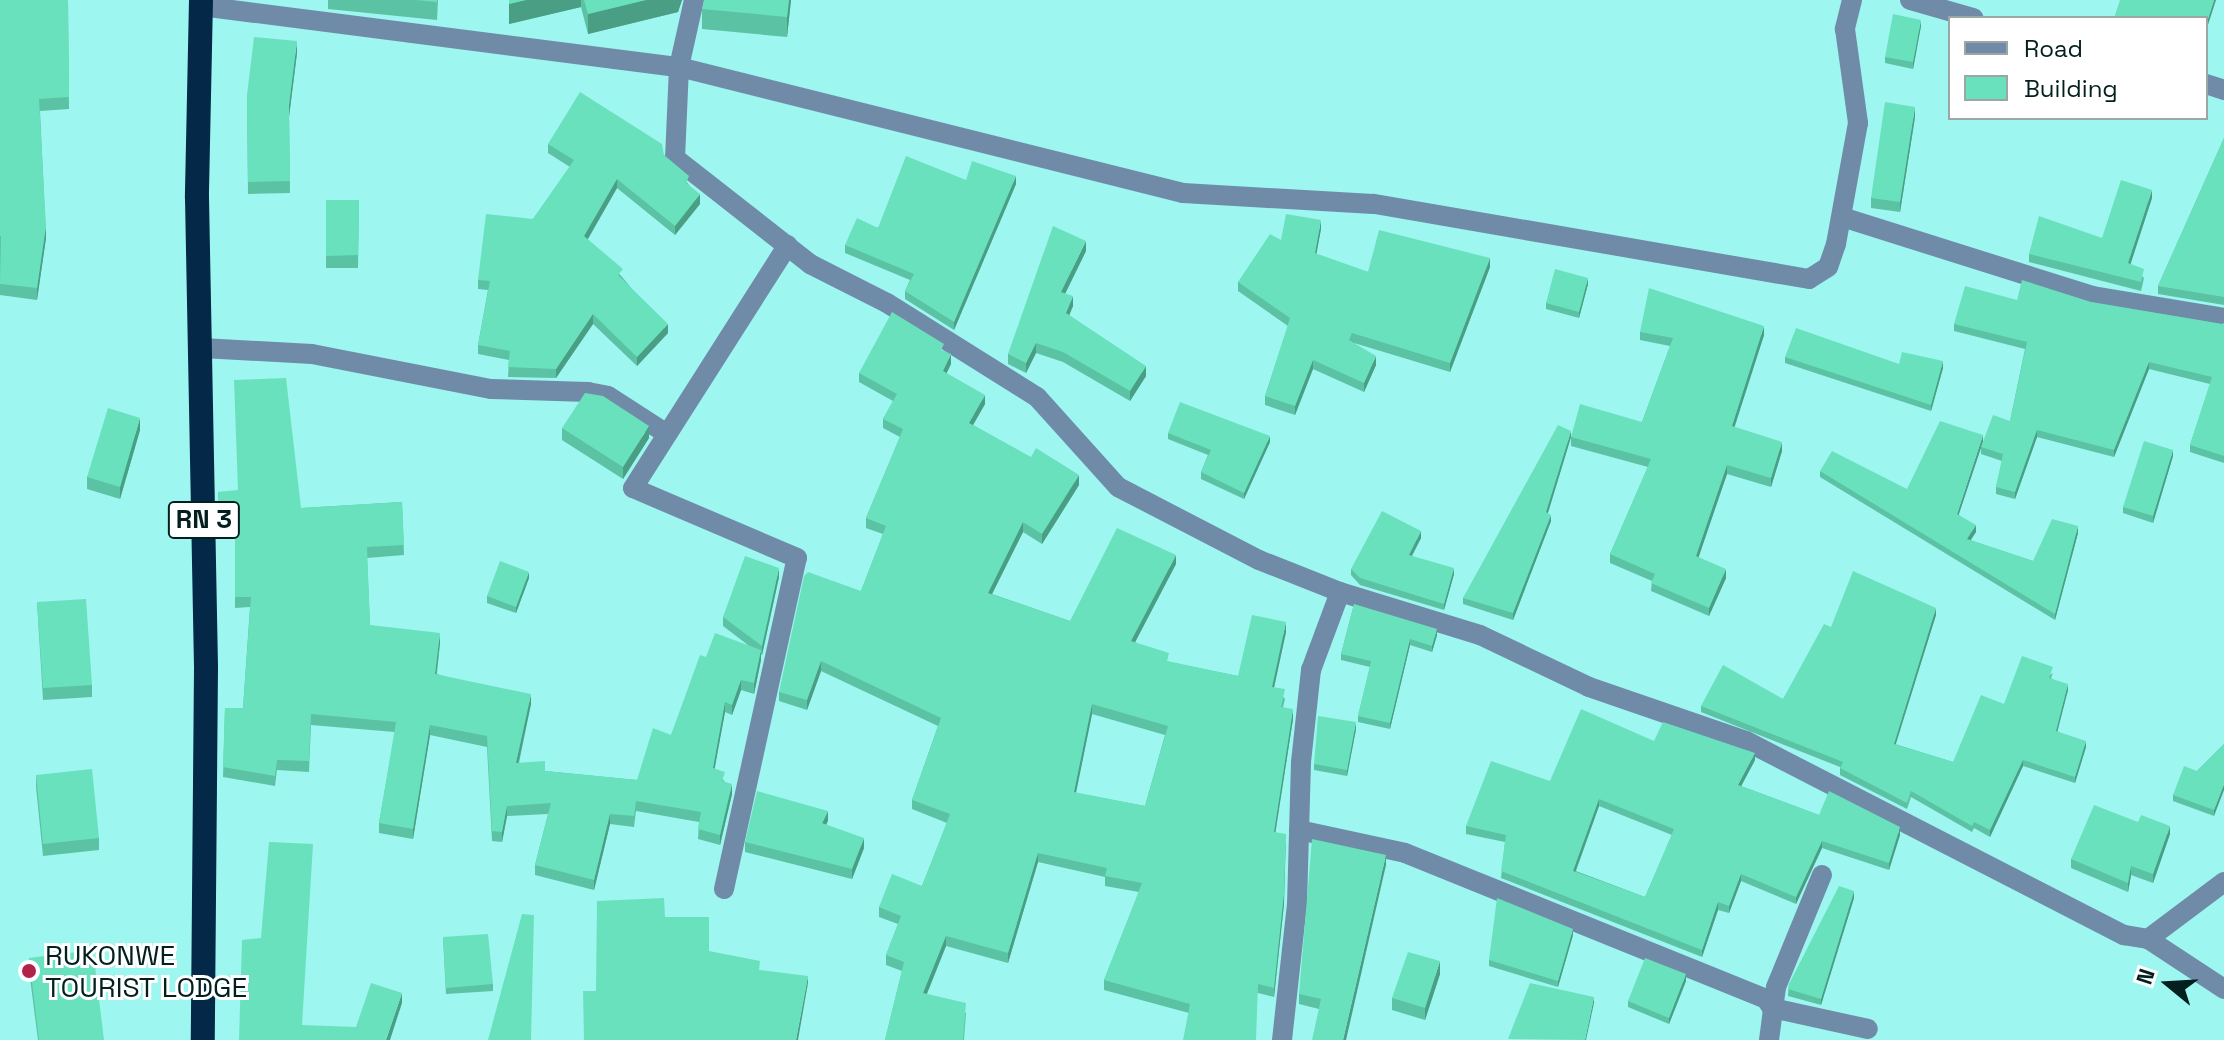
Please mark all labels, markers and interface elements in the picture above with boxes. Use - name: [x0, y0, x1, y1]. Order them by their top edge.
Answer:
- legend: [1948, 16, 2208, 120]
- text: Road: [2024, 33, 2083, 64]
- text: Building: [2024, 73, 2118, 104]
- road number: RN 3: [166, 498, 242, 542]
- place label: RUKONWE TOURIST LODGE: [45, 938, 248, 1004]
- north arrow: [2128, 944, 2208, 1024]
- marker: RUKONWE TOURIST LODGE: [20, 962, 38, 980]
- text: N: [2130, 965, 2161, 988]

